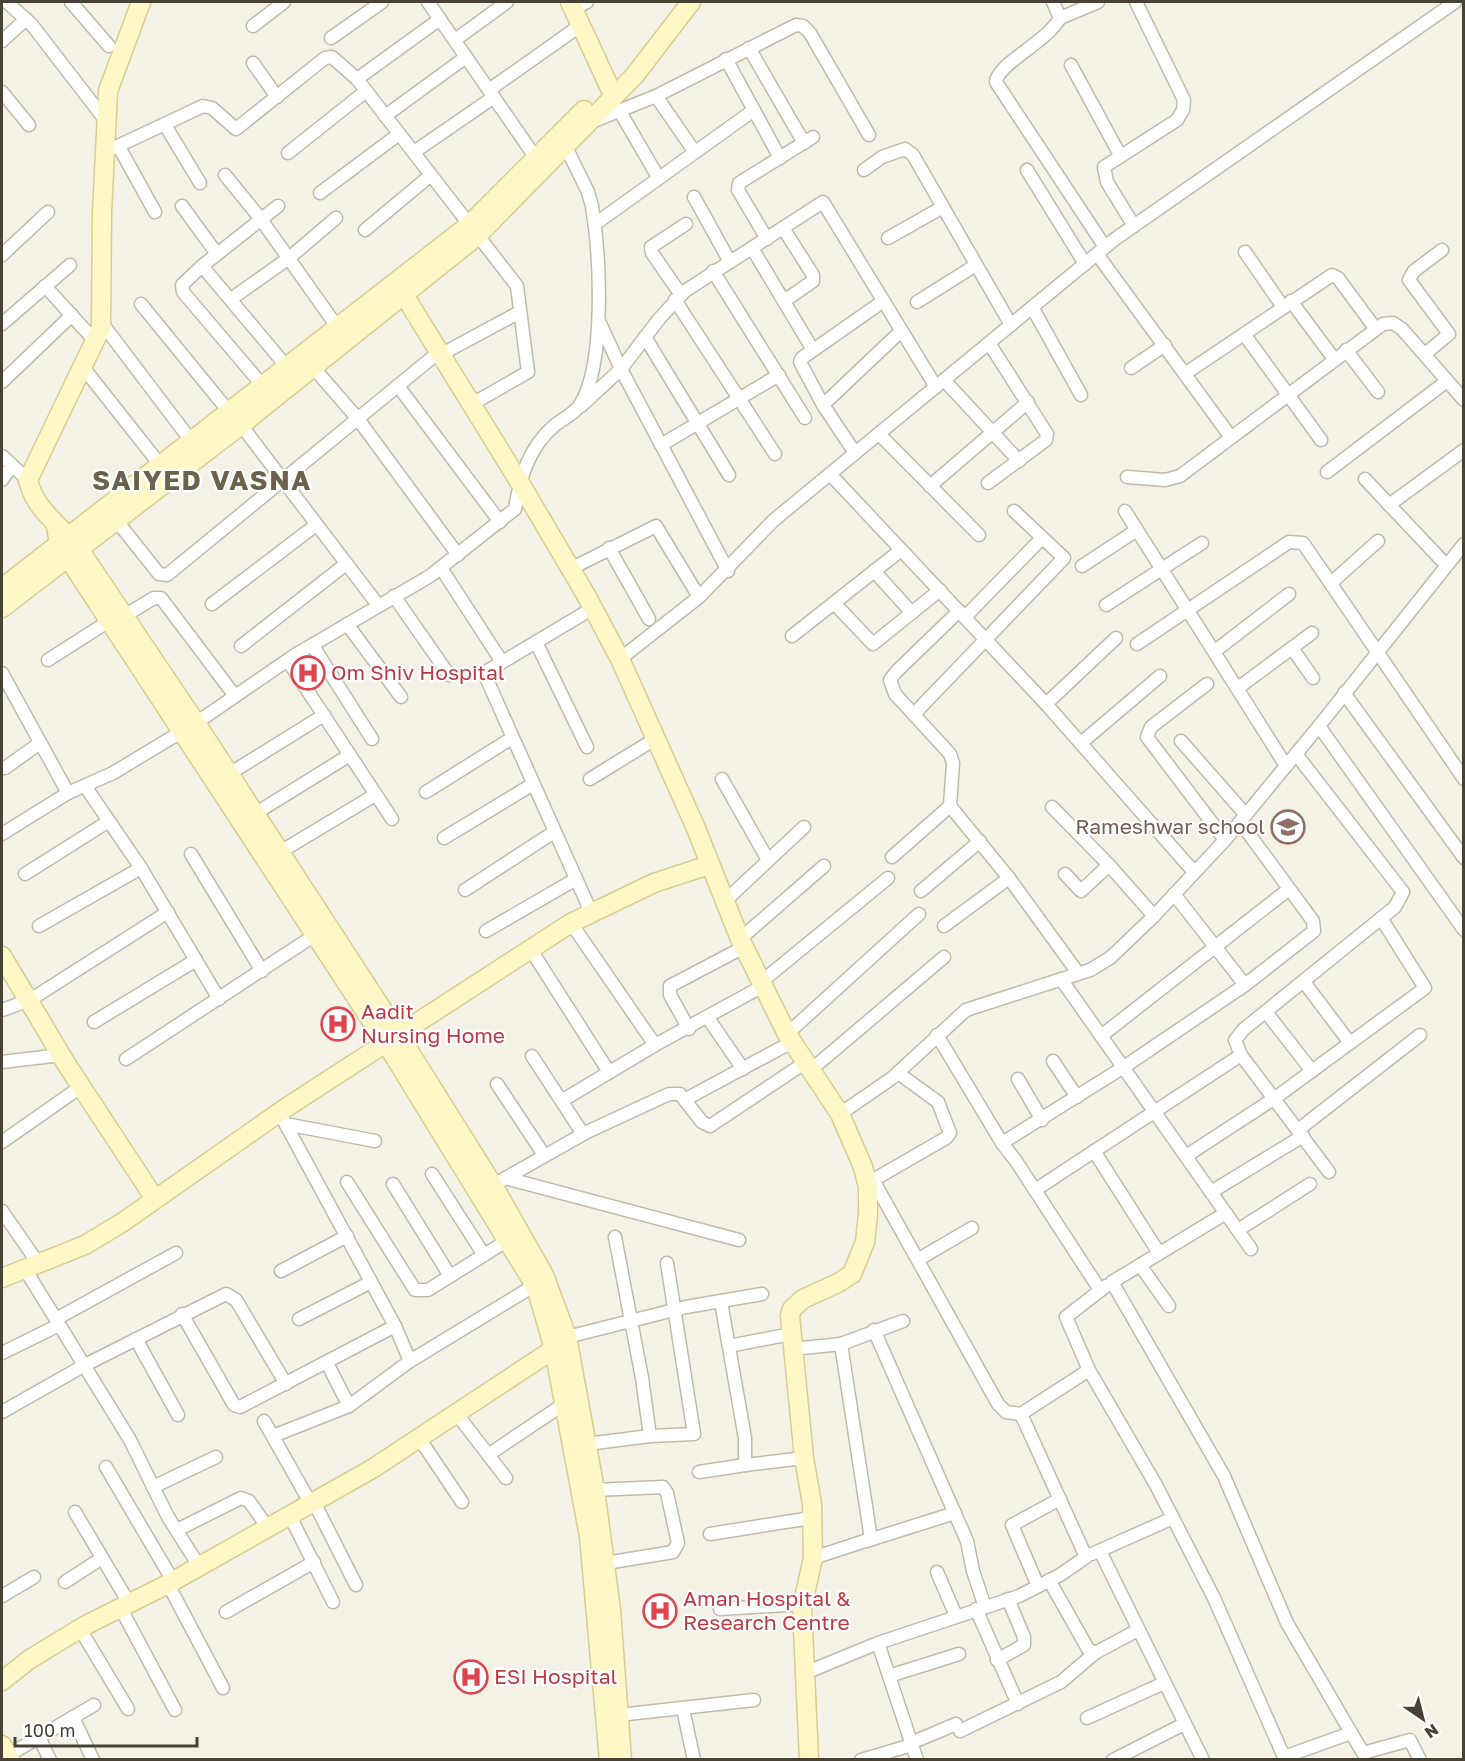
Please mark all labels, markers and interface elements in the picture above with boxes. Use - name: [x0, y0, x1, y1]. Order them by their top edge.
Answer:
- district label: SAIYED VASNA: [92, 464, 312, 496]
- hospital icon: Om Shiv Hospital: [290, 655, 326, 691]
- place label: Om Shiv Hospital: [331, 659, 505, 685]
- school or university icon: Rameshwar school: [1270, 809, 1306, 845]
- place label: Rameshwar school: [1075, 813, 1265, 839]
- place label: Aadit Nursing Home: [361, 998, 505, 1048]
- hospital icon: Aadit Nursing Home: [320, 1006, 356, 1042]
- place label: Aman Hospital & Research Centre: [683, 1585, 850, 1635]
- hospital icon: Aman Hospital & Research Centre: [642, 1593, 678, 1629]
- hospital icon: ESI Hospital: [453, 1659, 489, 1695]
- place label: ESI Hospital: [494, 1663, 617, 1689]
- north arrow: [1393, 1689, 1453, 1749]
- scale bar: [15, 1710, 196, 1748]
- text: 100 m: [24, 1719, 75, 1741]
- text: N: [1421, 1720, 1442, 1743]

